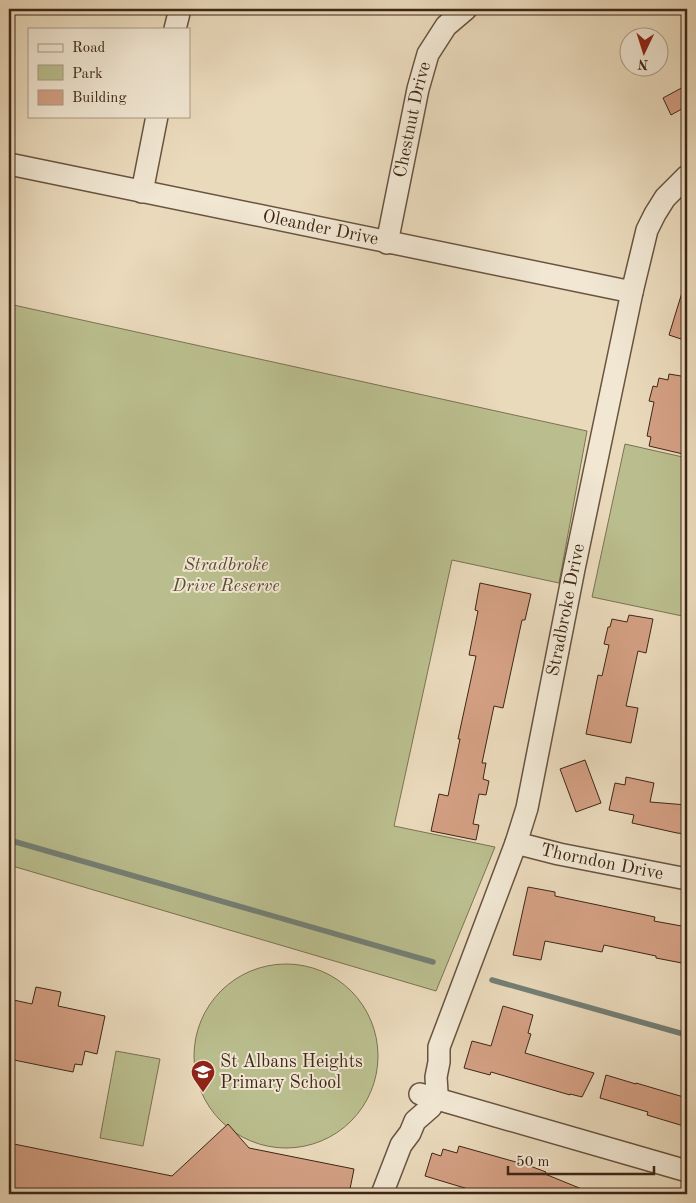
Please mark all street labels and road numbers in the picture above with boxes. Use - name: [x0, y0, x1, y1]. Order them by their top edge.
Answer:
- street label: Chestnut Drive: [391, 60, 434, 179]
- street label: Oleander Drive: [261, 207, 380, 249]
- street label: Stradbroke Drive: [544, 542, 588, 678]
- street label: Thorndon Drive: [538, 841, 665, 883]

